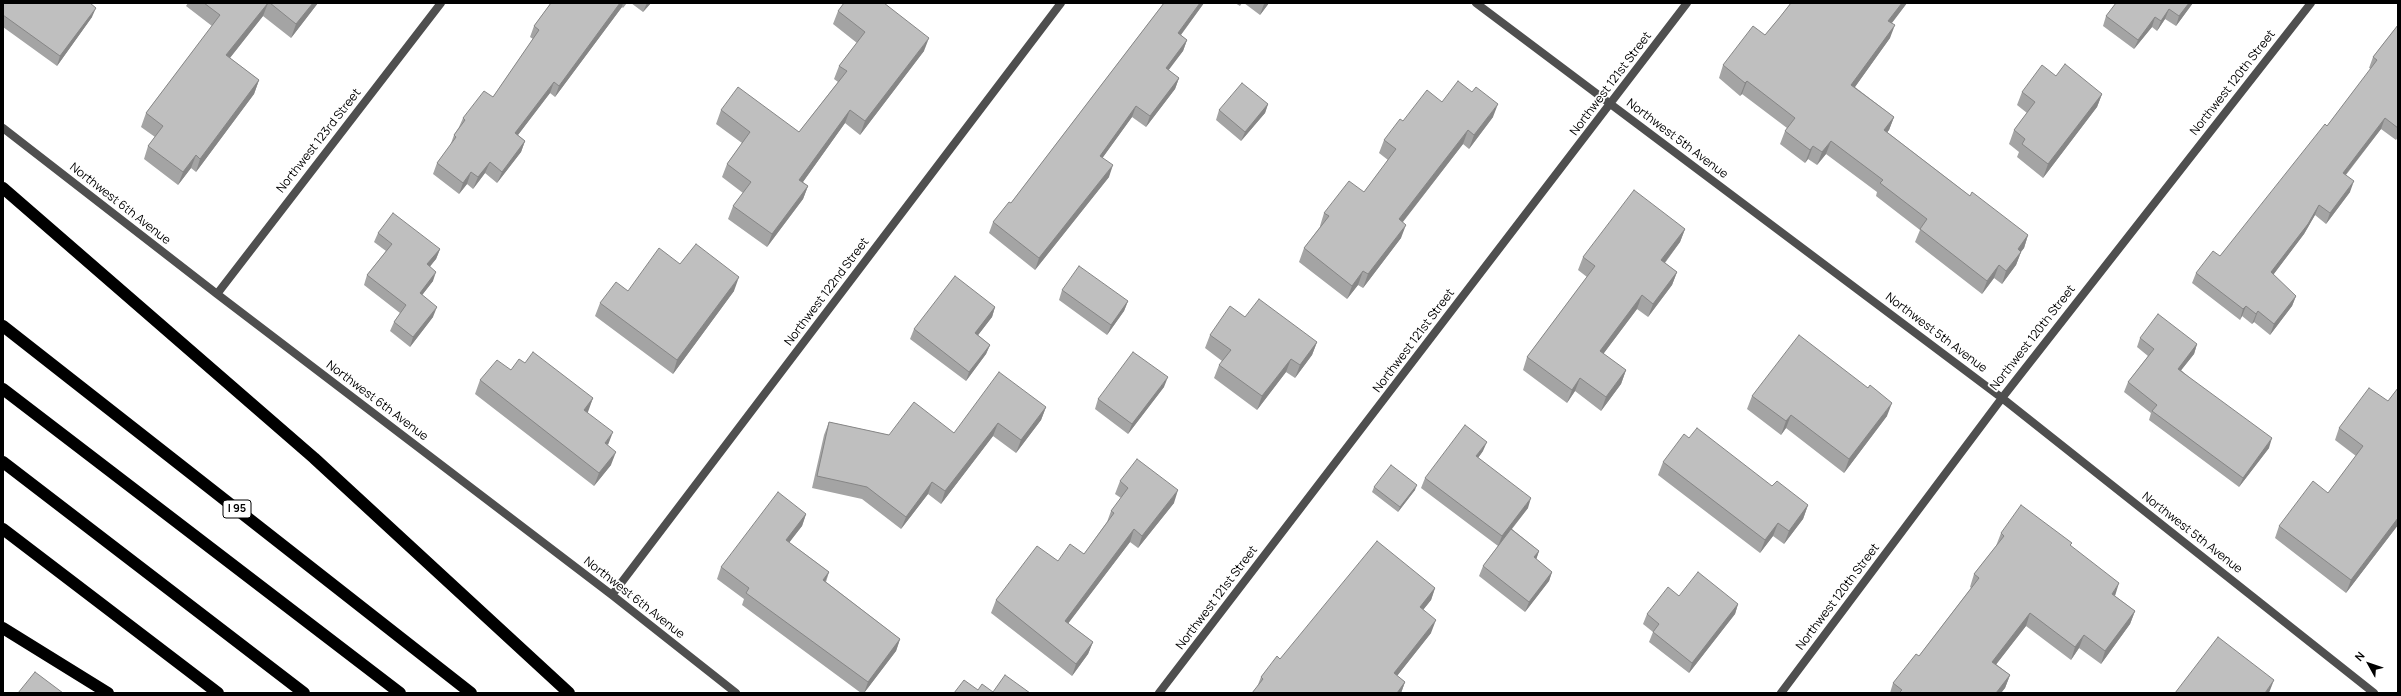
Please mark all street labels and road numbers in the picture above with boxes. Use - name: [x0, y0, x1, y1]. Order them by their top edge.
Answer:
- street label: Northwest 120th Street: [2187, 28, 2279, 138]
- street label: Northwest 121st Street: [1567, 29, 1655, 139]
- street label: Northwest 123rd Street: [274, 86, 364, 196]
- street label: Northwest 5th Avenue: [1623, 96, 1731, 182]
- street label: Northwest 6th Avenue: [67, 160, 173, 248]
- street label: Northwest 122nd Street: [782, 235, 872, 349]
- street label: Northwest 120th Street: [1987, 283, 2079, 393]
- street label: Northwest 121st Street: [1370, 286, 1458, 396]
- street label: Northwest 5th Avenue: [1882, 290, 1990, 376]
- street label: Northwest 6th Avenue: [323, 358, 431, 444]
- street label: Northwest 5th Avenue: [2139, 489, 2245, 577]
- road number: I 95: [223, 500, 251, 518]
- street label: Northwest 120th Street: [1793, 541, 1883, 653]
- street label: Northwest 121st Street: [1173, 543, 1261, 653]
- street label: Northwest 6th Avenue: [581, 554, 687, 642]

